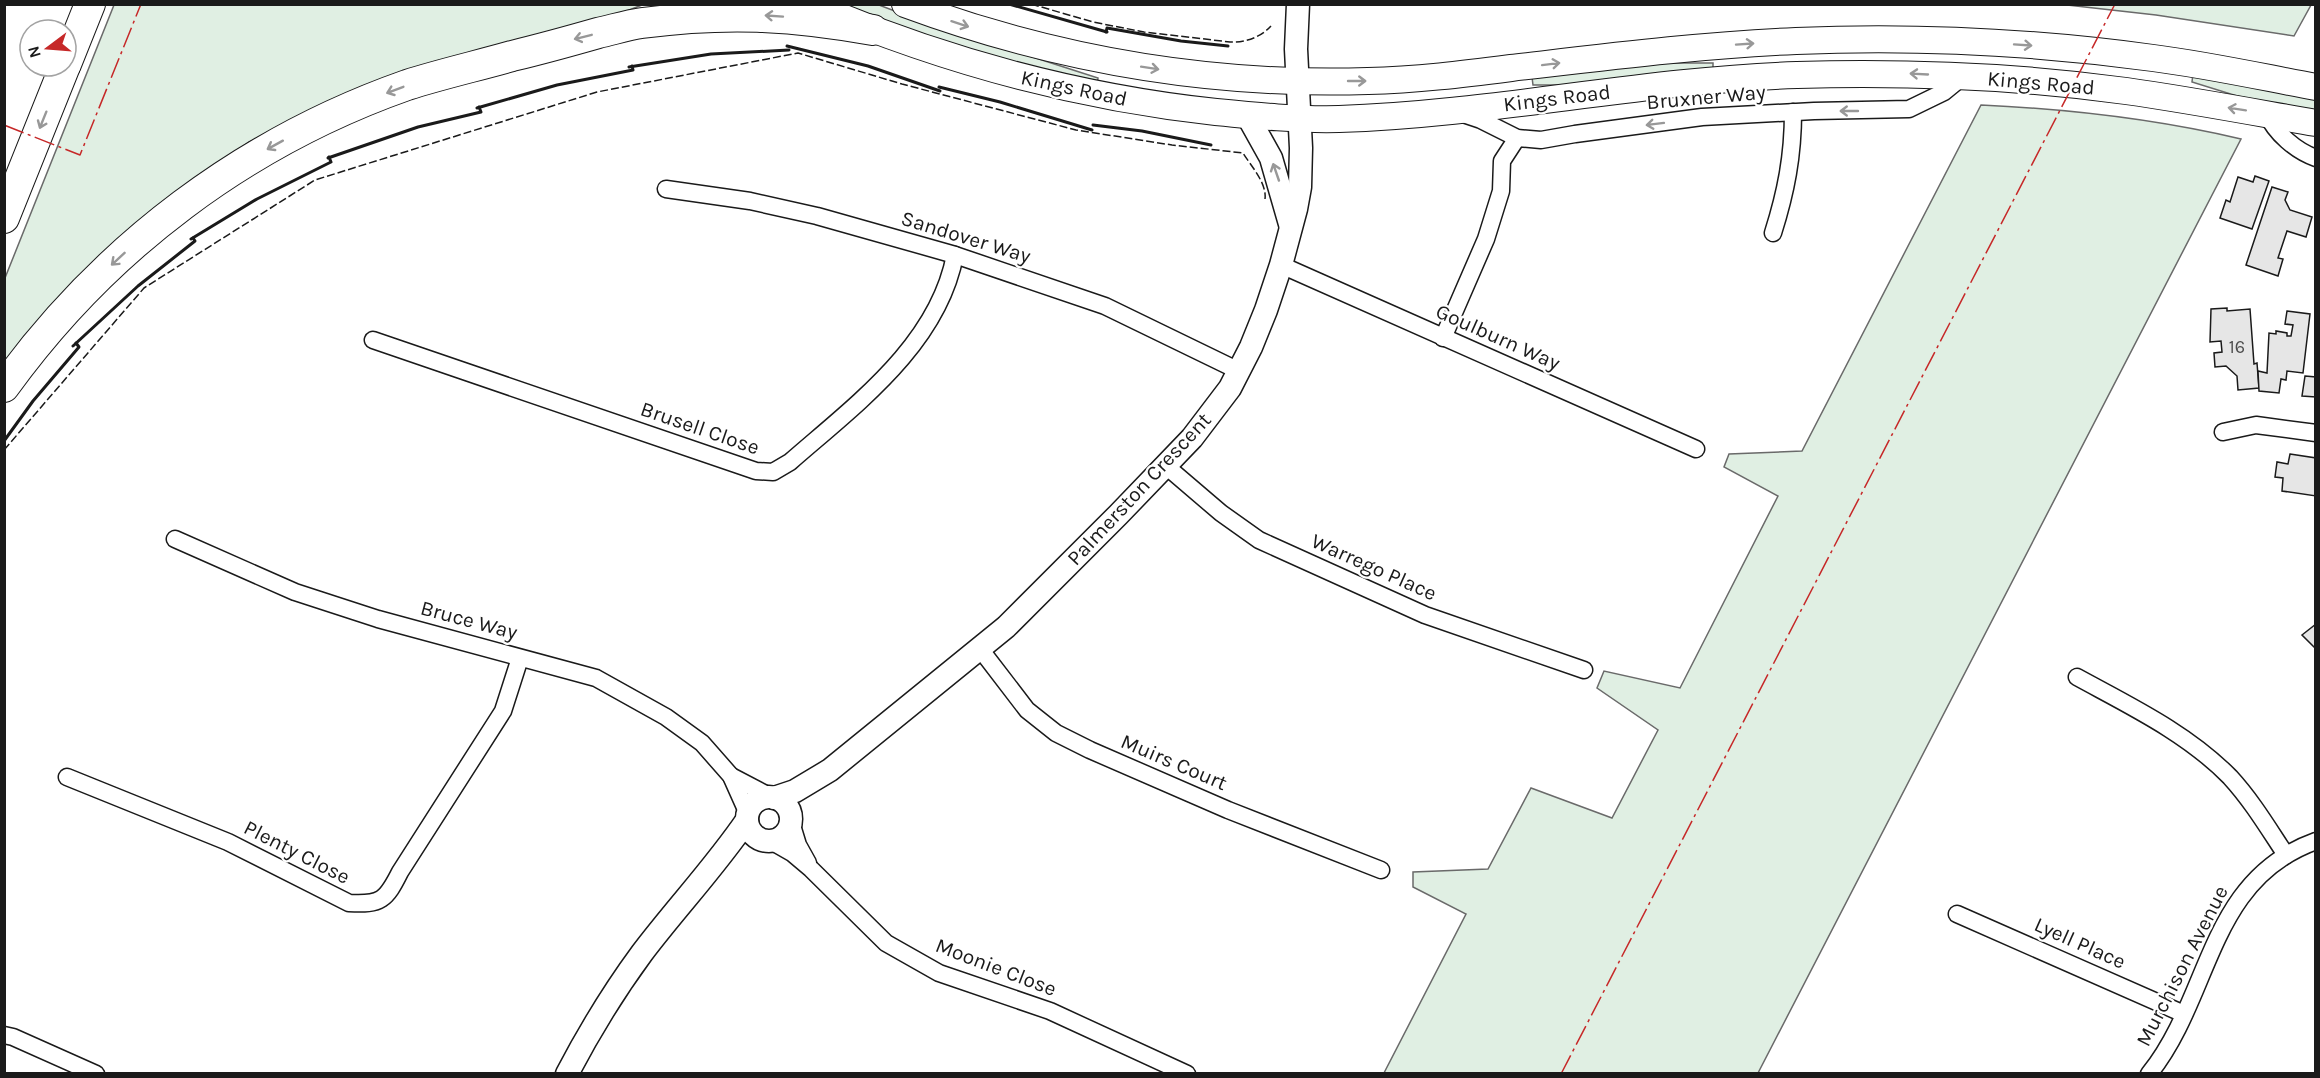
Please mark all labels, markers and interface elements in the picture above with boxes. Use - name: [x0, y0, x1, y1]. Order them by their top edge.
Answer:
- one-way arrow: [764, 10, 784, 21]
- north arrow: [18, 18, 78, 78]
- one-way arrow: [950, 19, 969, 30]
- one-way arrow: [574, 32, 593, 44]
- one-way arrow: [1734, 38, 1754, 49]
- one-way arrow: [2012, 40, 2032, 51]
- text: N: [23, 44, 45, 60]
- one-way arrow: [1540, 58, 1560, 69]
- one-way arrow: [1139, 63, 1159, 74]
- street label: Kings Road: [1019, 65, 1129, 111]
- street label: Kings Road: [1986, 66, 2096, 100]
- one-way arrow: [1909, 68, 1929, 79]
- one-way arrow: [1346, 75, 1366, 87]
- street label: Kings Road: [1502, 80, 1612, 116]
- street label: Bruxner Way: [1645, 80, 1767, 114]
- one-way arrow: [386, 85, 405, 96]
- one-way arrow: [2228, 103, 2248, 114]
- one-way arrow: [1840, 105, 1860, 117]
- one-way arrow: [37, 111, 48, 129]
- one-way arrow: [1645, 118, 1665, 129]
- one-way arrow: [267, 139, 284, 151]
- one-way arrow: [1269, 163, 1280, 182]
- street label: Sandover Way: [898, 206, 1034, 268]
- one-way arrow: [110, 252, 125, 266]
- street label: Goulburn Way: [1432, 299, 1564, 375]
- house number: 16: [2229, 336, 2245, 358]
- street label: Brusell Close: [637, 396, 763, 460]
- street label: Palmerston Crescent: [1062, 408, 1216, 570]
- street label: Warrego Place: [1308, 529, 1440, 605]
- street label: Bruce Way: [418, 596, 520, 645]
- street label: Muirs Court: [1117, 729, 1231, 795]
- street label: Plenty Close: [240, 815, 354, 889]
- street label: Murchison Avenue: [2131, 882, 2233, 1050]
- street label: Lyell Place: [2031, 912, 2129, 974]
- street label: Moonie Close: [932, 933, 1060, 1001]

